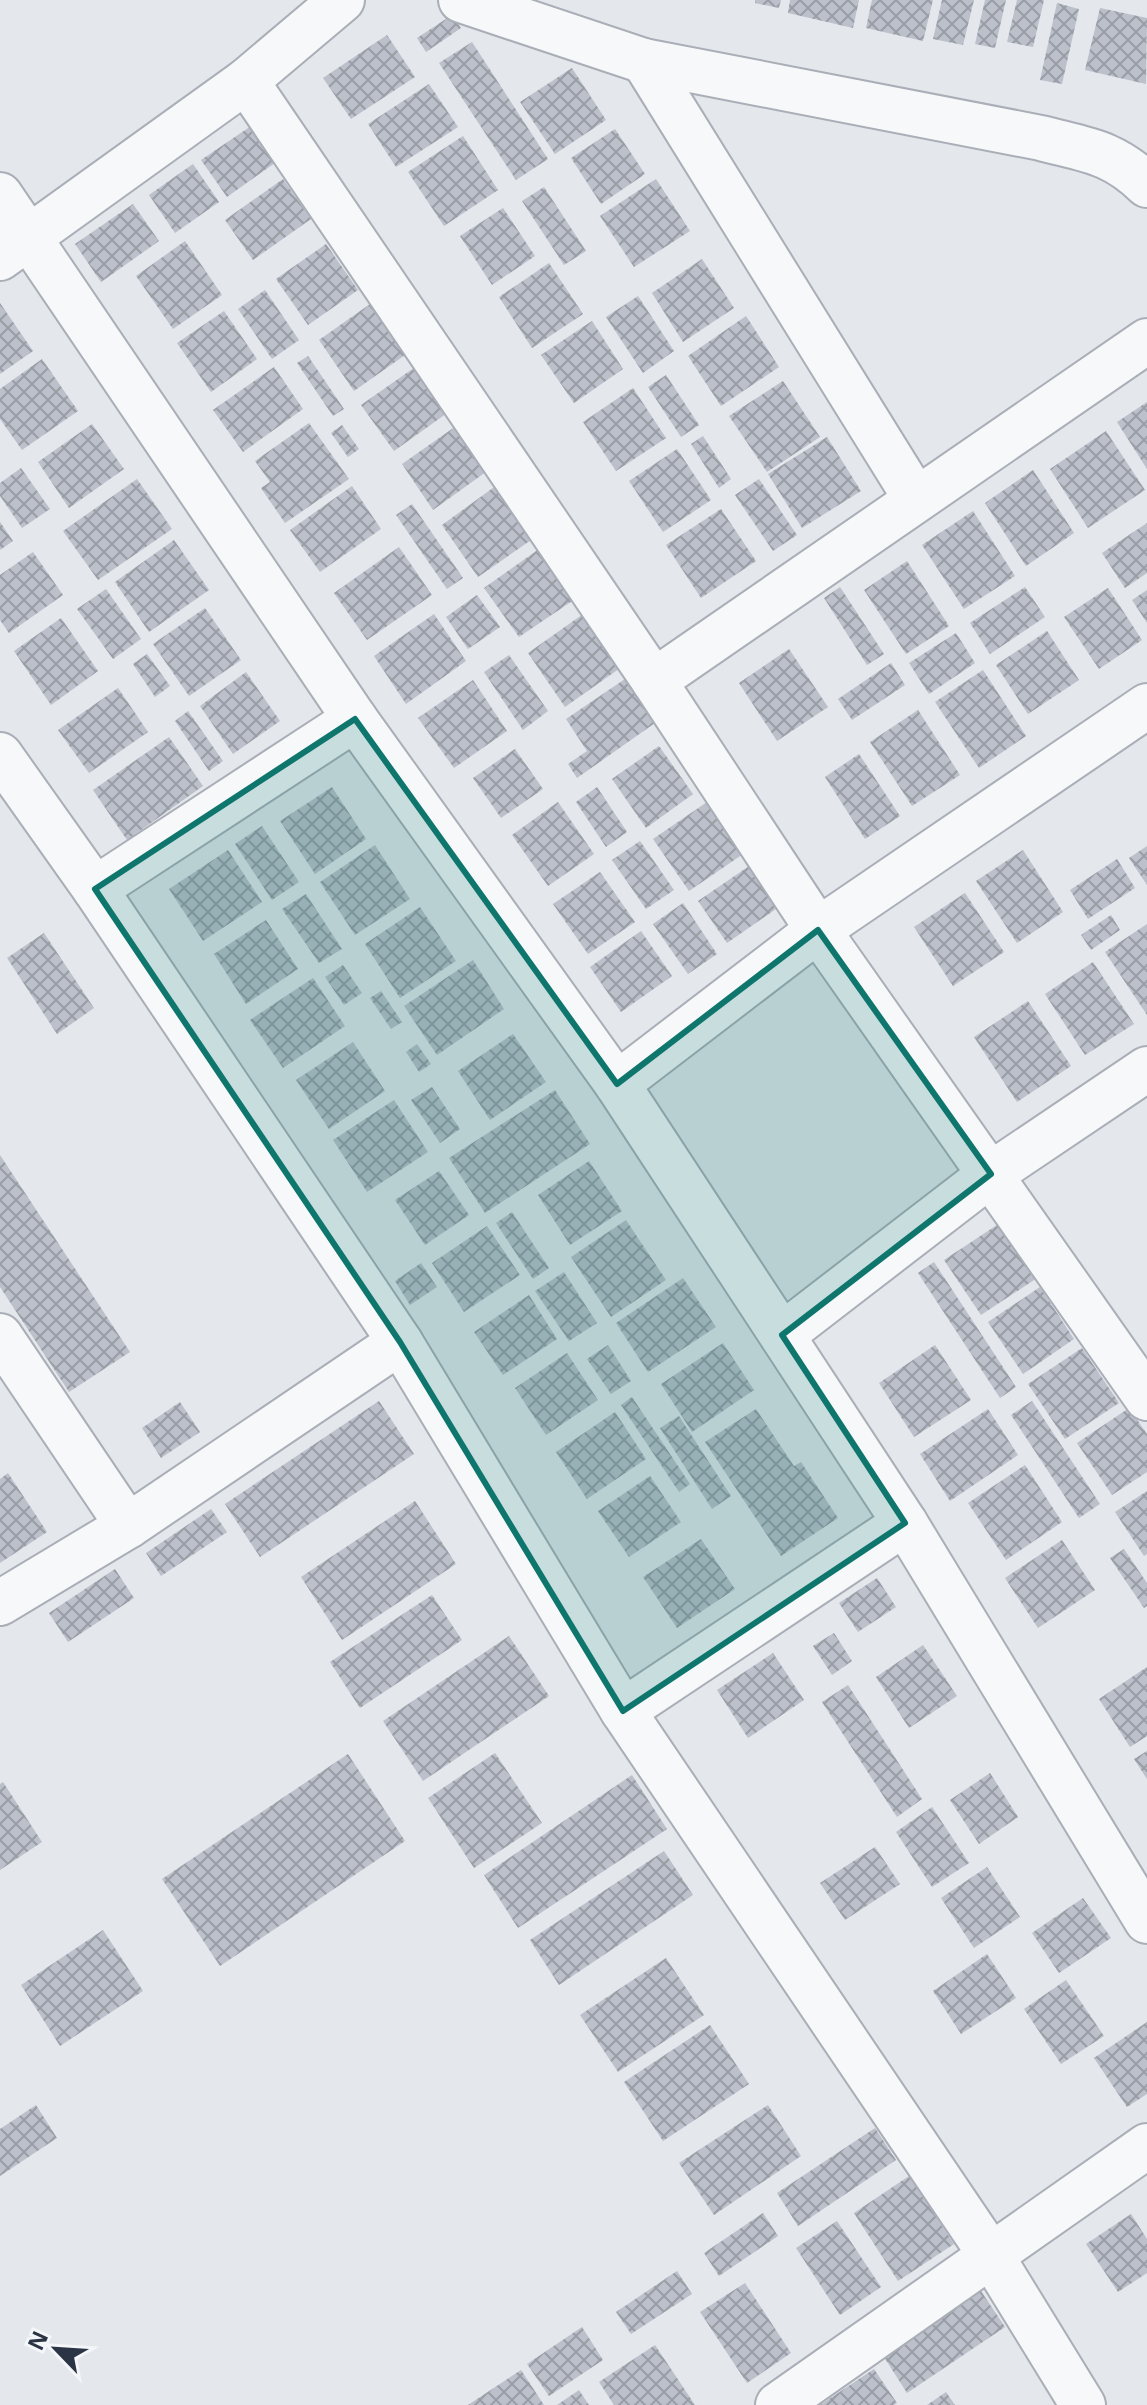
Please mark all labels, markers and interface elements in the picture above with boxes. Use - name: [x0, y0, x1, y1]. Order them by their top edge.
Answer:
- north arrow: [16, 2309, 96, 2389]
- text: N: [20, 2326, 54, 2355]

